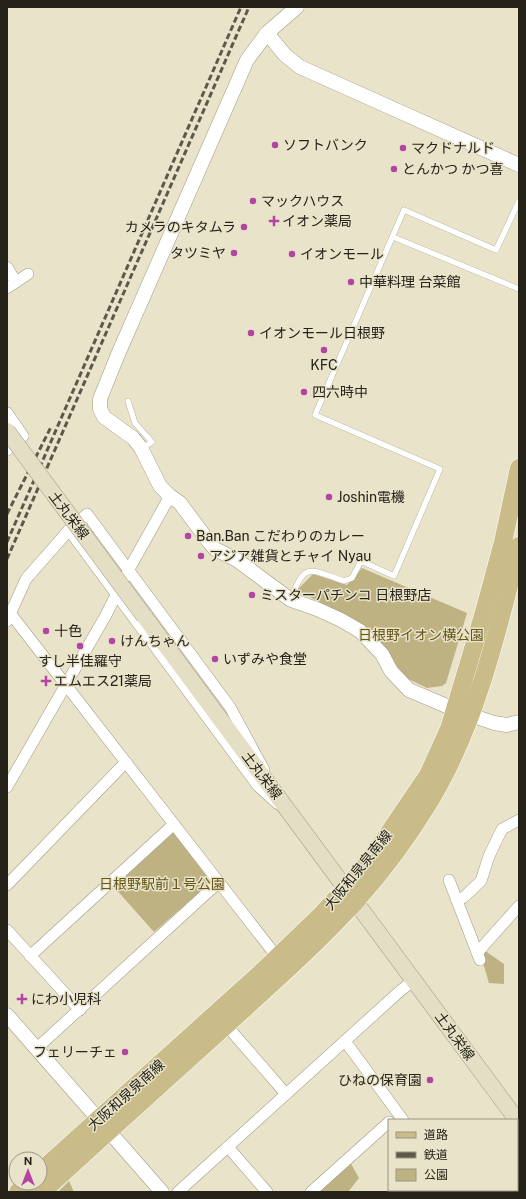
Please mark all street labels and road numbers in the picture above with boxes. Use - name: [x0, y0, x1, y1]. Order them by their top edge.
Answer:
- street label: 土丸栄線: [46, 488, 92, 542]
- street label: 土丸栄線: [239, 748, 285, 802]
- street label: 大阪和泉泉南線: [321, 827, 395, 913]
- street label: 土丸栄線: [432, 1009, 478, 1063]
- street label: 大阪和泉泉南線: [84, 1056, 168, 1134]

